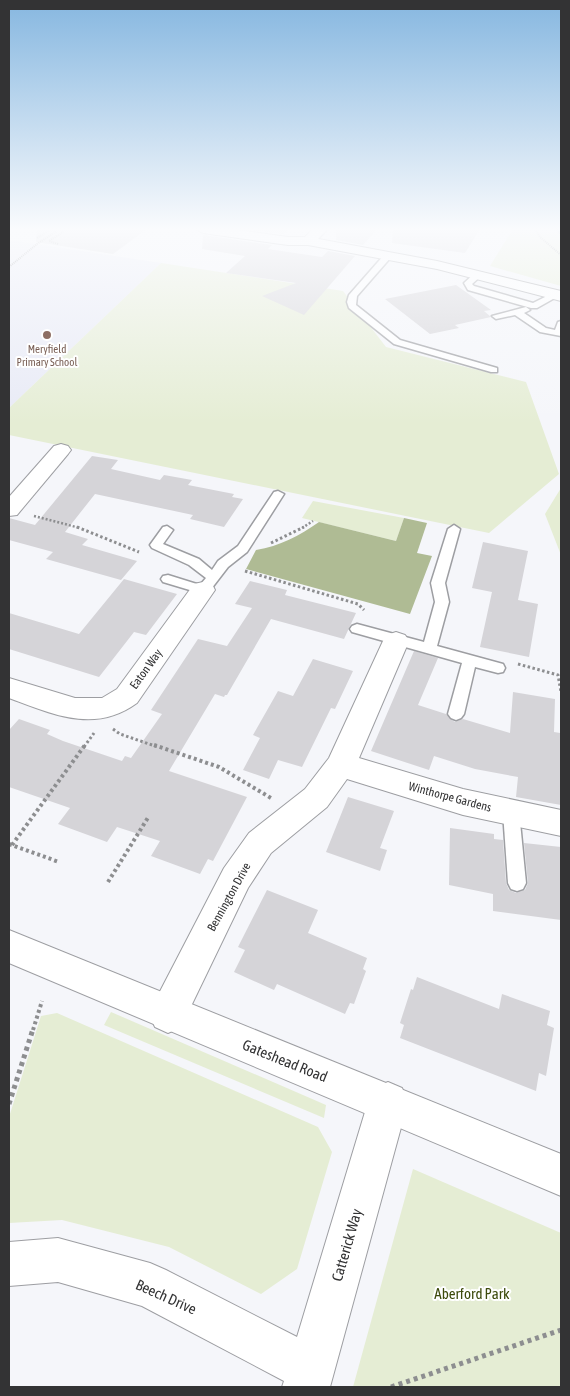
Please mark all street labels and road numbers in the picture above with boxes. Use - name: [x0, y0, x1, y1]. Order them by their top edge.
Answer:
- street label: Eaton Way: [127, 646, 165, 692]
- street label: Winthorpe Gardens: [407, 779, 493, 815]
- street label: Bennington Drive: [204, 860, 254, 934]
- street label: Gateshead Road: [240, 1036, 330, 1085]
- street label: Catterick Way: [328, 1207, 365, 1283]
- street label: Beech Drive: [133, 1276, 199, 1318]

